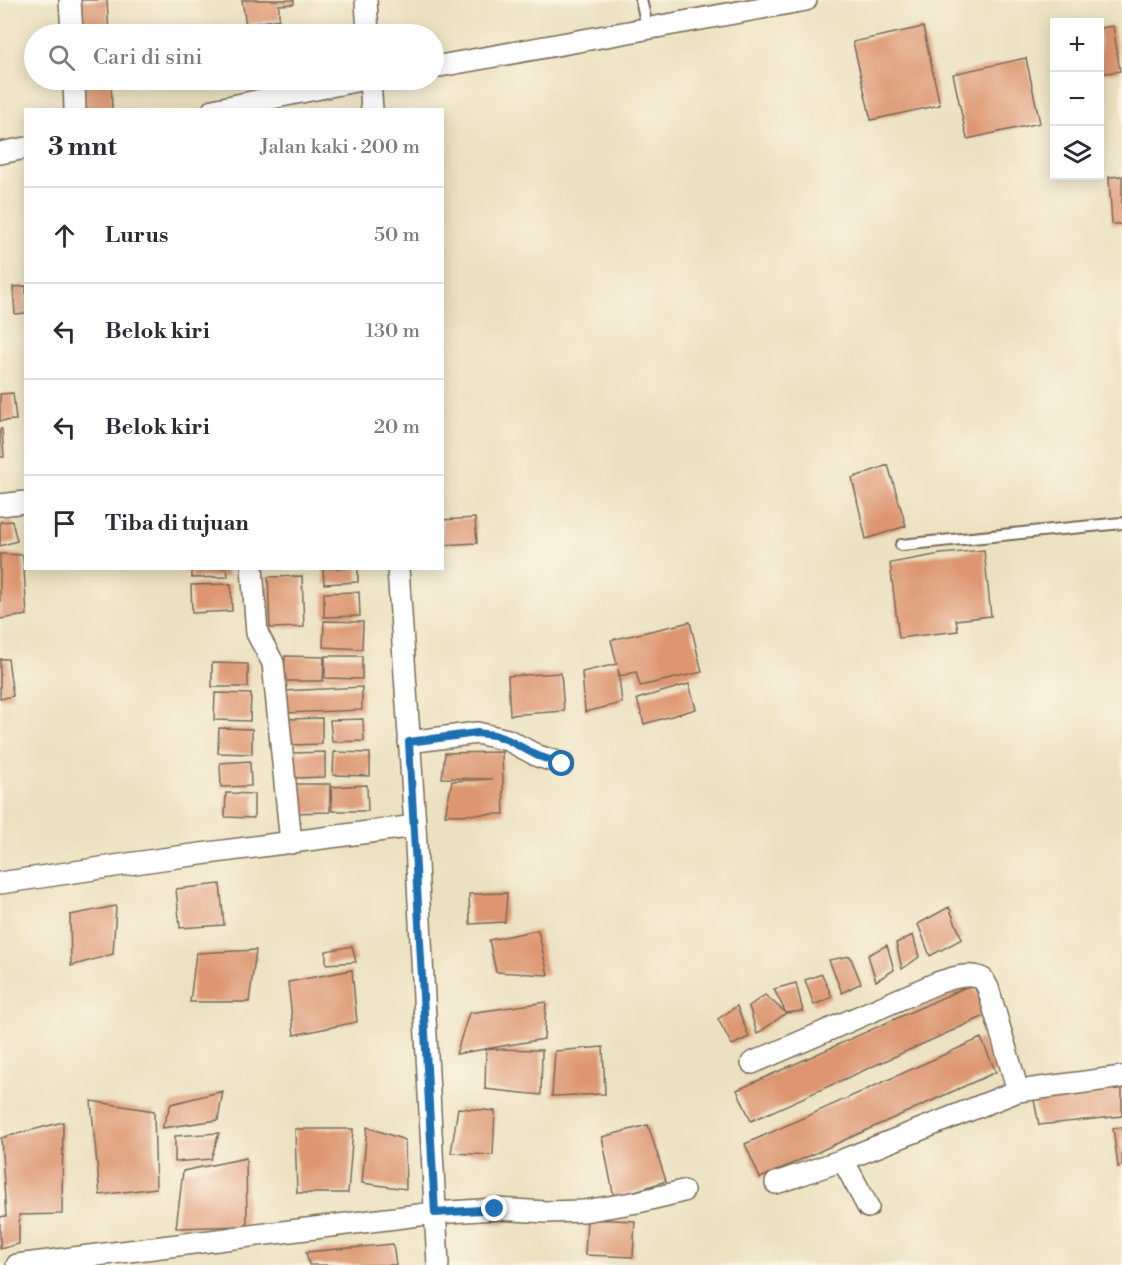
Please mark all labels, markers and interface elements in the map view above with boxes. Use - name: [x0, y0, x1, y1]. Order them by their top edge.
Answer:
- map controls: [1050, 18, 1104, 180]
- button: +: [1050, 18, 1104, 72]
- search box: [24, 24, 444, 90]
- icon: search: [45, 41, 78, 74]
- text: Cari di sini: [93, 44, 203, 71]
- button: −: [1050, 72, 1104, 126]
- button: layers: [1050, 126, 1104, 180]
- text: 3 mnt: [48, 131, 117, 163]
- text: Jalan kaki · 200 m: [260, 135, 420, 160]
- icon: ahead: [48, 219, 81, 252]
- text: Lurus: [105, 222, 168, 249]
- text: 50 m: [374, 223, 420, 248]
- icon: left: [48, 315, 81, 348]
- text: Belok kiri: [105, 318, 210, 345]
- text: 130 m: [365, 319, 420, 344]
- icon: left: [48, 411, 81, 444]
- text: Belok kiri: [105, 414, 210, 441]
- text: 20 m: [374, 415, 420, 440]
- icon: arrive: [48, 507, 81, 540]
- text: Tiba di tujuan: [105, 510, 249, 537]
- route start: [548, 750, 574, 776]
- route end: [481, 1195, 507, 1221]

